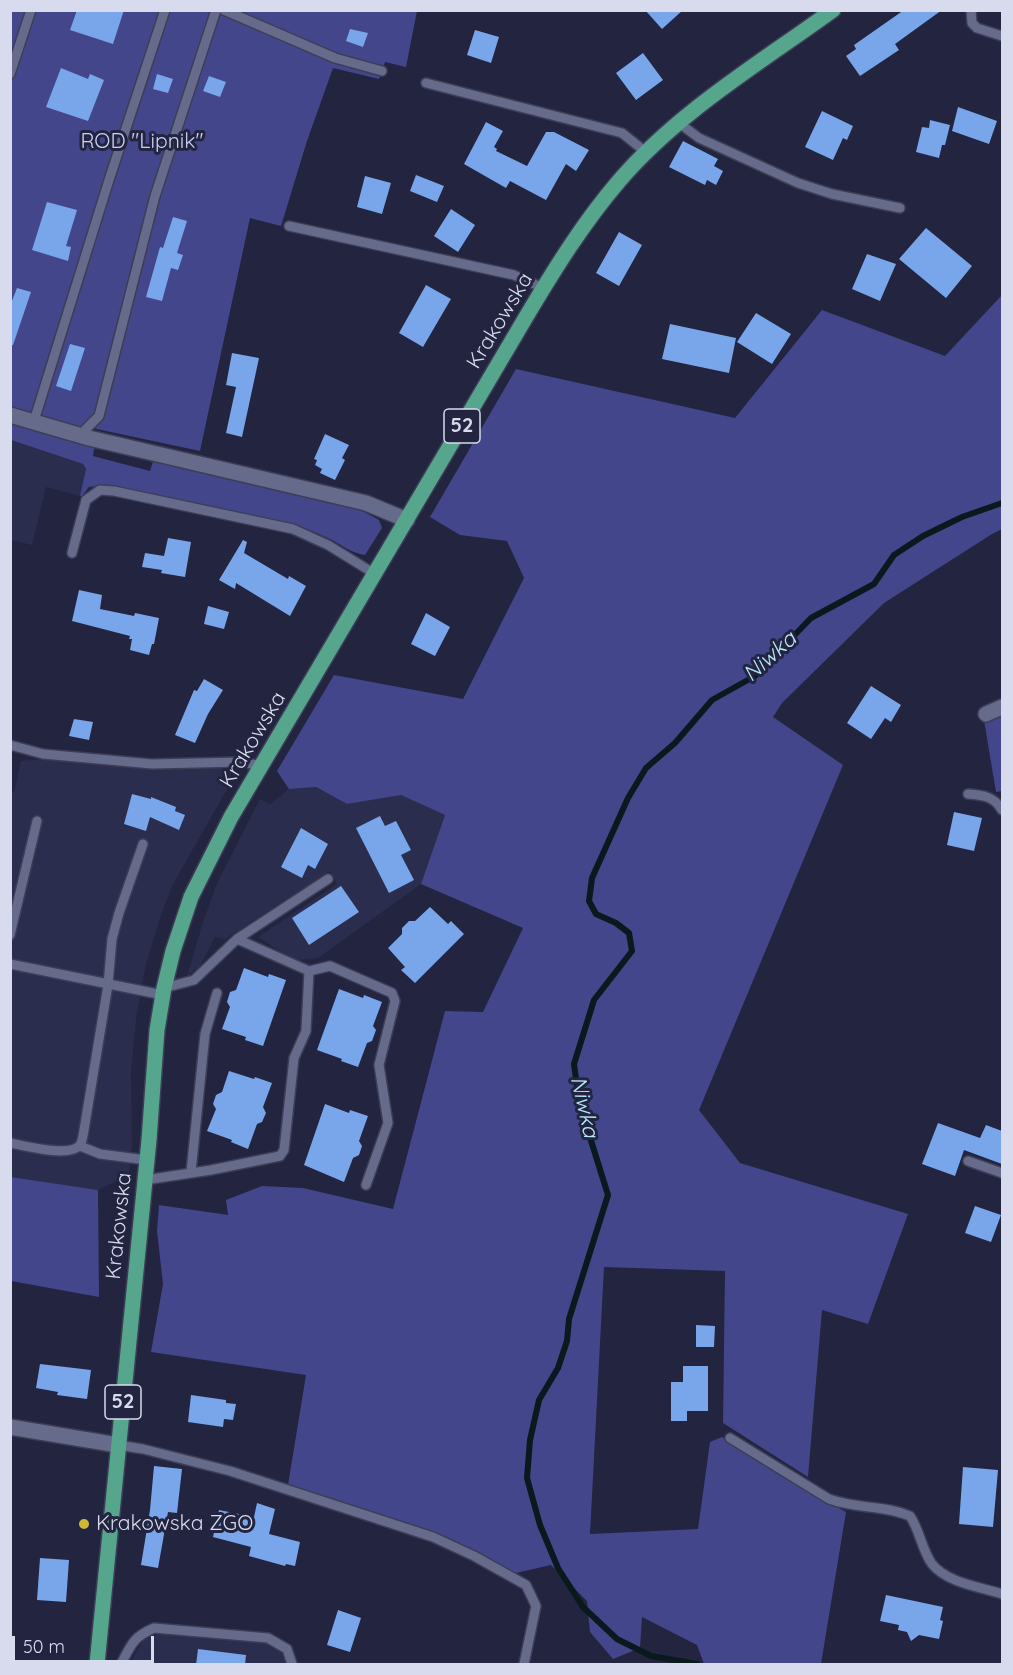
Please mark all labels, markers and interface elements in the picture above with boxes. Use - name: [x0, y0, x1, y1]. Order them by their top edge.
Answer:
- park label: ROD "Lipnik": [80, 129, 204, 155]
- street label: Krakowska: [462, 268, 538, 374]
- road number: 52: [444, 409, 480, 443]
- water label: Niwka: [738, 626, 802, 688]
- street label: Krakowska: [215, 687, 291, 793]
- water label: Niwka: [564, 1074, 604, 1140]
- street label: Krakowska: [101, 1171, 137, 1281]
- road number: 52: [105, 1385, 141, 1419]
- place label: Krakowska ZGO: [96, 1511, 253, 1537]
- marker: Krakowska ZGO: [77, 1517, 91, 1531]
- scale bar: [15, 1624, 158, 1662]
- text: 50 m: [23, 1635, 65, 1658]

